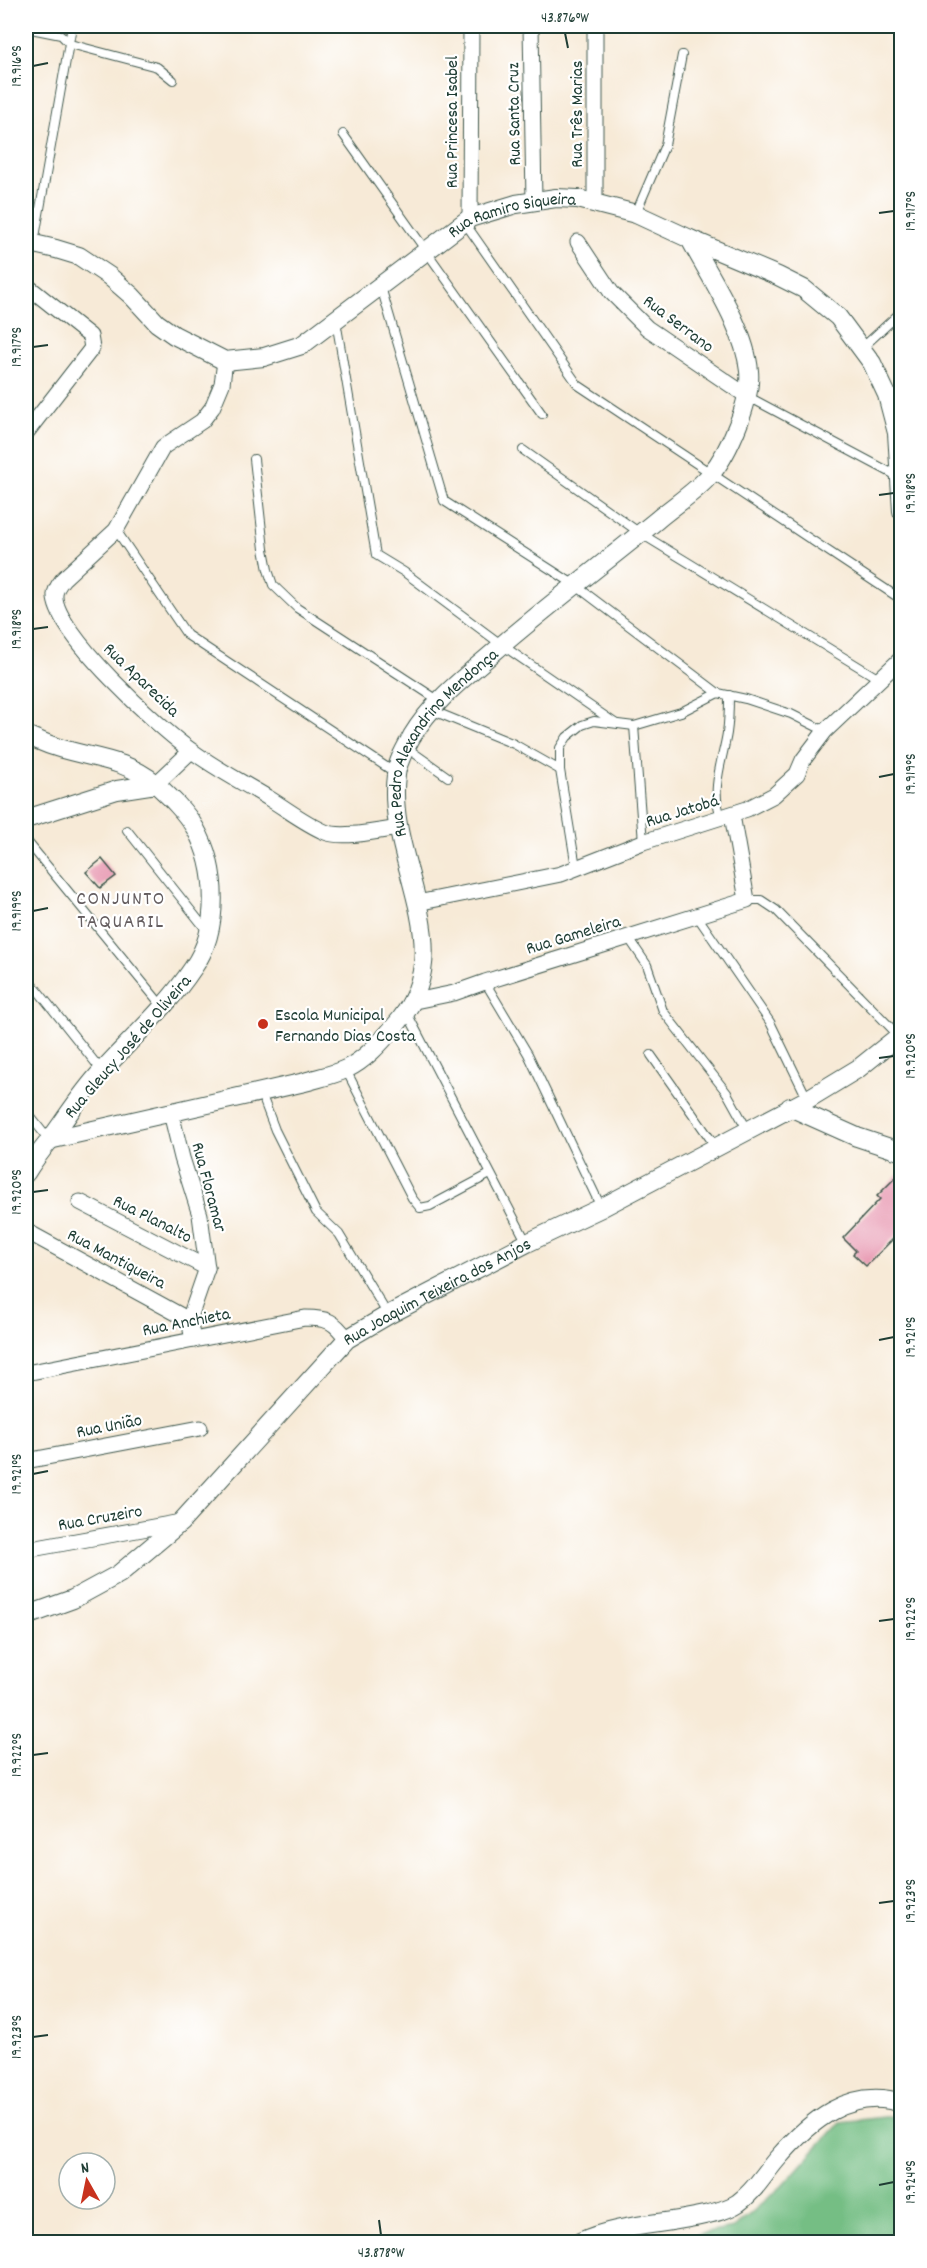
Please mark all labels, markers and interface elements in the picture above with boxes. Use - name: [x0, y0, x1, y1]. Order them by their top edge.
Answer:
- text: 43.876°W: [541, 8, 589, 30]
- text: 19.916°S: [7, 45, 29, 87]
- street label: Rua Princesa Isabel: [441, 55, 466, 188]
- street label: Rua Três Marias: [566, 60, 591, 168]
- street label: Rua Santa Cruz: [502, 62, 529, 166]
- street label: Rua Ramiro Siqueira: [443, 188, 577, 246]
- text: 19.917°S: [901, 191, 923, 231]
- street label: Rua Serrano: [637, 290, 718, 360]
- text: 19.917°S: [7, 327, 29, 367]
- text: 19.918°S: [901, 473, 923, 513]
- text: 19.918°S: [7, 609, 29, 649]
- street label: Rua Aparecida: [96, 638, 184, 724]
- street label: Rua Pedro Alexandrino Mendonça: [385, 643, 505, 839]
- text: 19.919°S: [901, 753, 923, 795]
- street label: Rua Jatobá: [643, 789, 723, 835]
- district label: CONJUNTO TAQUARIL: [76, 886, 166, 937]
- text: 19.919°S: [7, 890, 29, 932]
- street label: Rua Gameleira: [523, 910, 625, 963]
- street label: Rua Gleucy José de Oliveira: [59, 970, 199, 1125]
- place label: Escola Municipal Fernando Dias Costa: [275, 1004, 416, 1050]
- marker: Escola Municipal Fernando Dias Costa: [256, 1017, 270, 1031]
- text: 19.920°S: [901, 1033, 923, 1079]
- street label: Rua Floramar: [184, 1140, 232, 1236]
- text: 19.920°S: [7, 1169, 29, 1215]
- street label: Rua Planalto: [108, 1190, 196, 1251]
- street label: Rua Mantiqueira: [62, 1224, 170, 1297]
- street label: Rua Joaquim Teixeira dos Anjos: [339, 1233, 536, 1354]
- street label: Rua Anchieta: [140, 1303, 233, 1344]
- text: 19.921°S: [901, 1317, 923, 1357]
- street label: Rua União: [75, 1409, 144, 1446]
- text: 19.921°S: [7, 1454, 29, 1494]
- street label: Rua Cruzeiro: [56, 1500, 145, 1539]
- text: 19.922°S: [901, 1597, 923, 1641]
- text: 19.922°S: [7, 1733, 29, 1777]
- text: 19.923°S: [901, 1879, 923, 1923]
- text: 19.923°S: [7, 2015, 29, 2059]
- north arrow: [57, 2151, 117, 2211]
- text: N: [79, 2157, 91, 2181]
- text: 19.924°S: [901, 2160, 923, 2204]
- text: 43.878°W: [358, 2243, 405, 2265]

